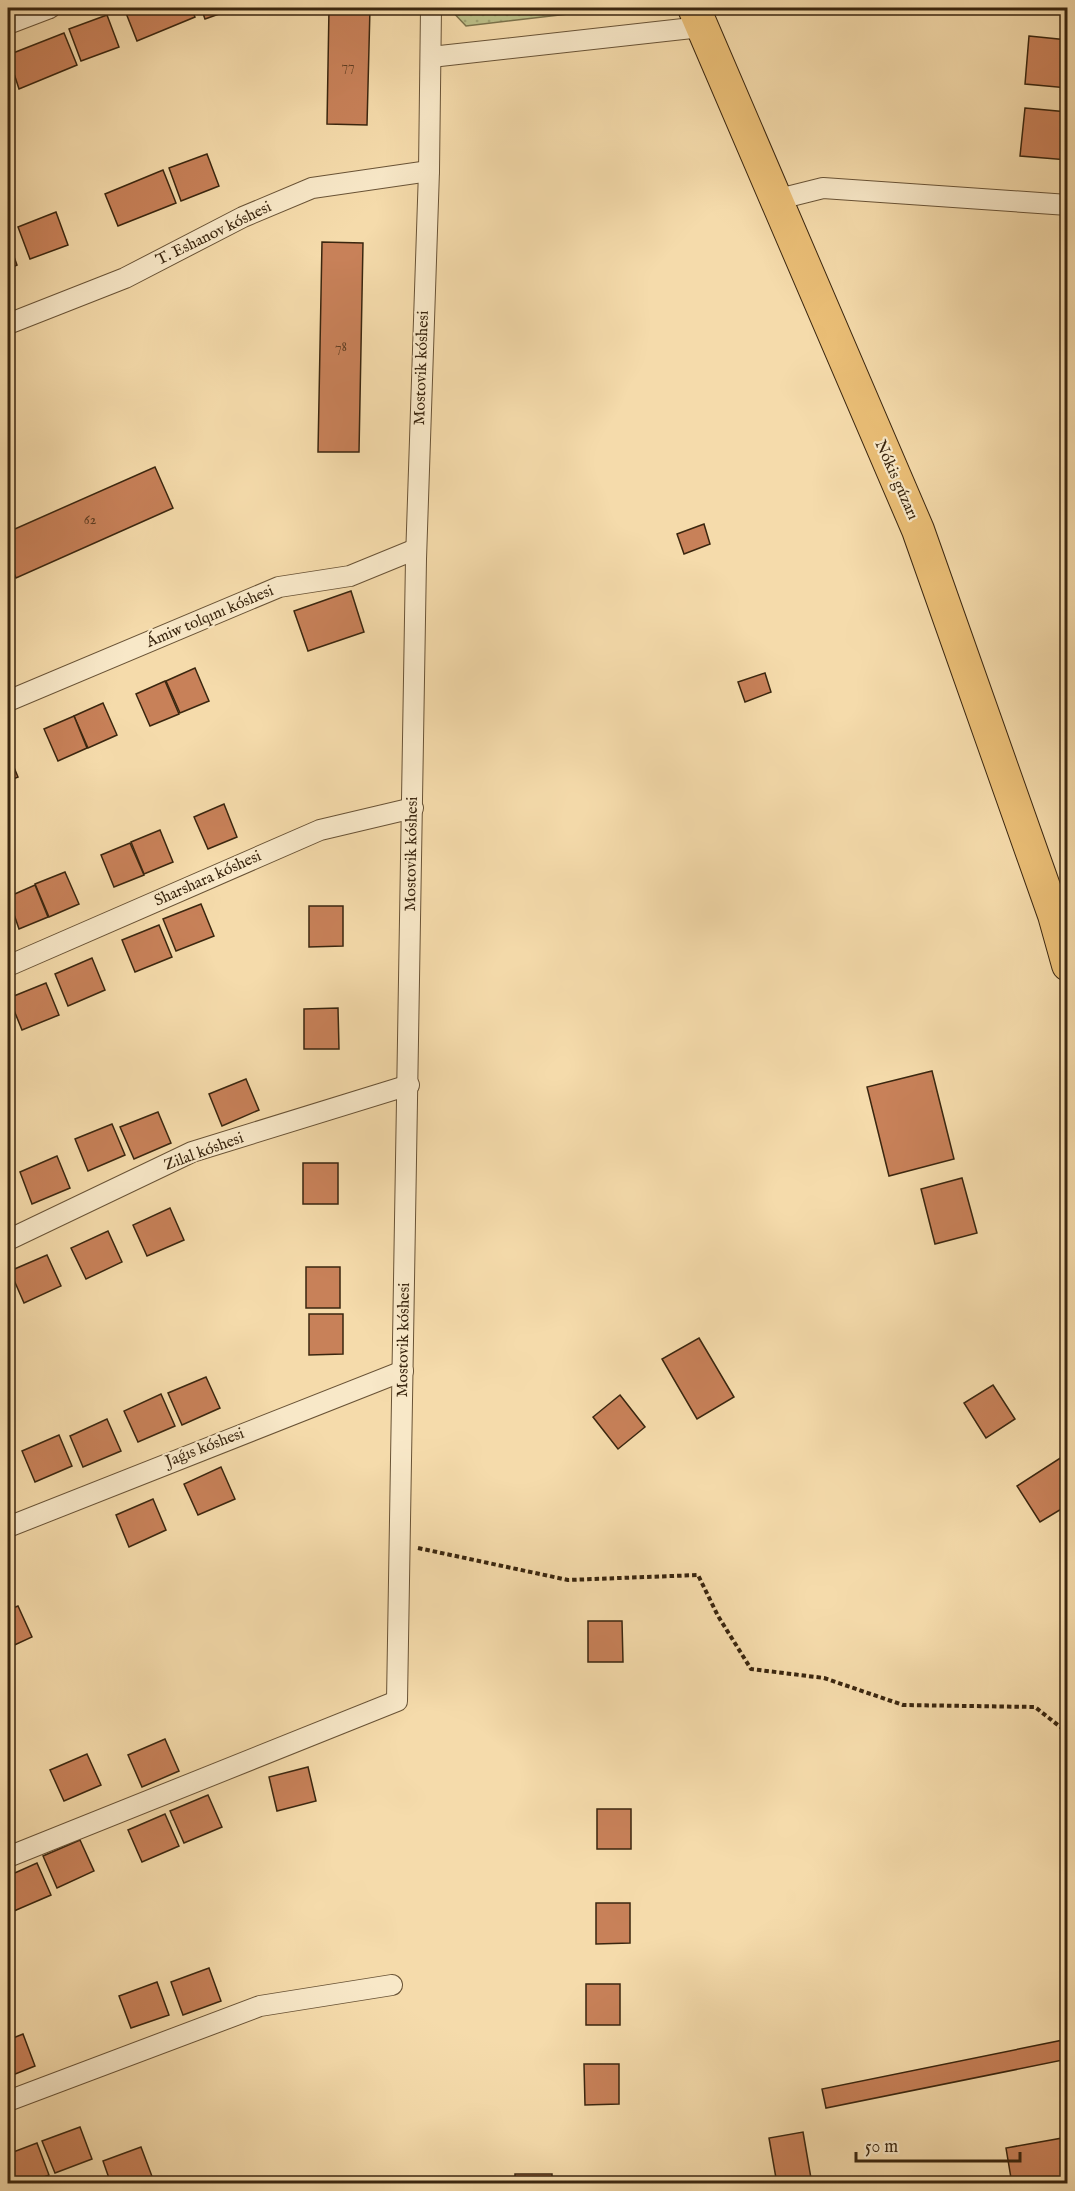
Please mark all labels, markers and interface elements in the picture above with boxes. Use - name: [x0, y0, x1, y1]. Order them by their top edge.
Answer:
- house number: 77: [341, 57, 355, 75]
- street label: T. Eshanov kóshesi: [153, 197, 275, 271]
- street label: Mostovik kóshesi: [410, 310, 434, 426]
- house number: 78: [335, 338, 347, 356]
- street label: Nókis gúzarı: [870, 437, 922, 523]
- house number: 62: [84, 511, 97, 529]
- street label: Ámiw tolqını kóshesi: [142, 579, 277, 653]
- street label: Mostovik kóshesi: [401, 796, 423, 912]
- street label: Sharshara kóshesi: [151, 846, 265, 912]
- street label: Zilal kóshesi: [162, 1128, 246, 1176]
- street label: Mostovik kóshesi: [393, 1282, 415, 1398]
- street label: Jaǵıs kóshesi: [161, 1424, 247, 1473]
- scale bar: [856, 2125, 1020, 2163]
- text: 50 m: [865, 2136, 898, 2159]

